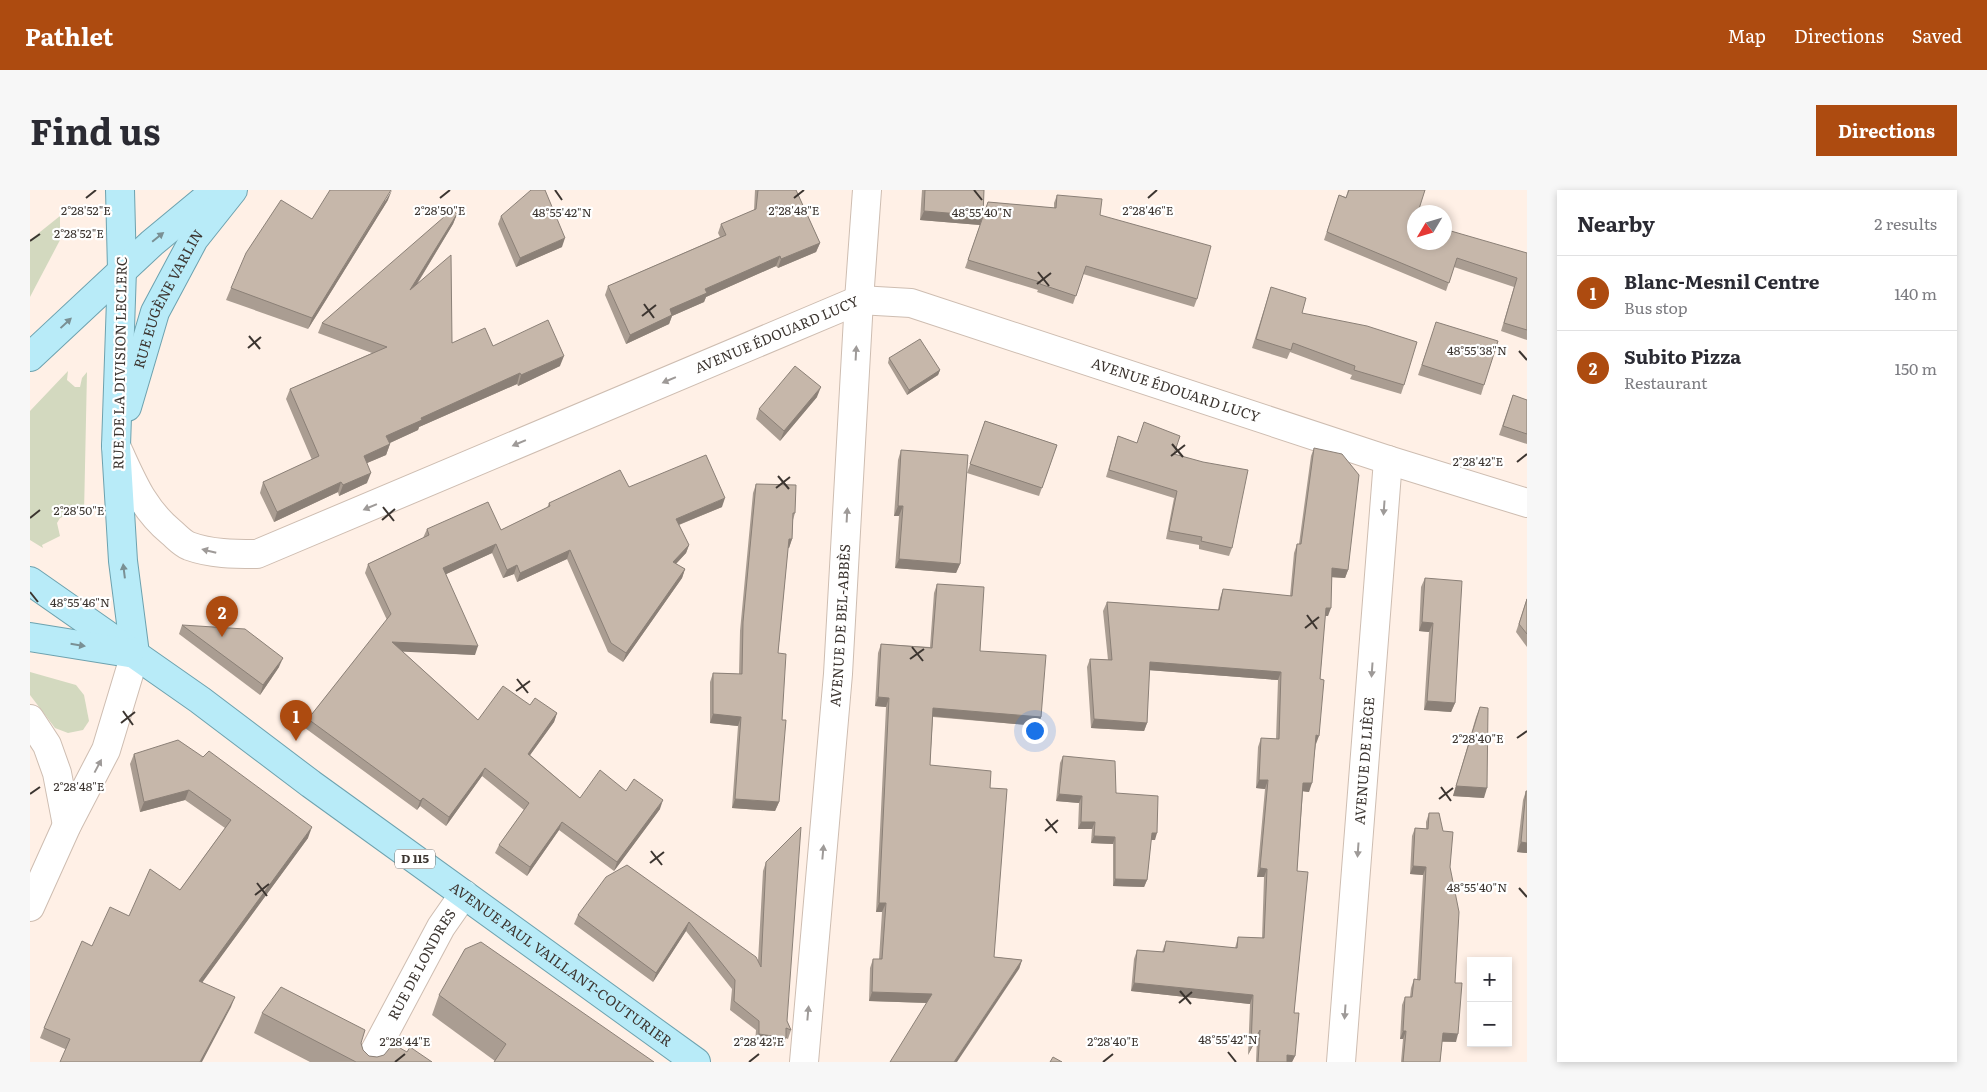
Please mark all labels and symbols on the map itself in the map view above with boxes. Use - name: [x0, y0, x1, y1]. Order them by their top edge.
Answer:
- text: 2°28'52"E: [61, 201, 111, 219]
- text: 2°28'50"E: [415, 201, 466, 219]
- text: 2°28'48"E: [768, 201, 820, 219]
- text: 2°28'46"E: [1123, 201, 1174, 219]
- text: 48°55'42"N: [532, 203, 592, 221]
- text: 48°55'40"N: [952, 203, 1012, 221]
- north arrow: [1407, 205, 1452, 250]
- text: 2°28'52"E: [54, 224, 104, 242]
- street label: RUE EUGÈNE VARLIN: [128, 225, 207, 371]
- one-way arrow: [152, 232, 165, 243]
- street label: RUE DE LA DIVISION LECLERC: [107, 256, 131, 470]
- street label: AVENUE ÉDOUARD LUCY: [691, 290, 862, 377]
- one-way arrow: [59, 317, 71, 329]
- text: 48°55'38"N: [1447, 341, 1507, 359]
- one-way arrow: [853, 345, 861, 361]
- street label: AVENUE ÉDOUARD LUCY: [1089, 352, 1263, 426]
- one-way arrow: [662, 377, 676, 385]
- one-way arrow: [512, 440, 526, 448]
- text: 2°28'42"E: [1453, 452, 1504, 470]
- one-way arrow: [1380, 500, 1388, 516]
- text: 2°28'50"E: [54, 501, 105, 519]
- one-way arrow: [363, 503, 377, 511]
- one-way arrow: [844, 507, 852, 523]
- street label: AVENUE DE BEL-ABBÈS: [824, 544, 854, 708]
- one-way arrow: [201, 547, 216, 555]
- one-way arrow: [120, 563, 128, 579]
- text: 48°55'46"N: [50, 593, 110, 611]
- pin: 2: [206, 596, 238, 637]
- one-way arrow: [70, 641, 86, 649]
- one-way arrow: [1367, 662, 1375, 678]
- street label: AVENUE DE LIÈGE: [1349, 696, 1378, 826]
- pin: 1: [280, 700, 312, 741]
- your location: [1022, 718, 1048, 744]
- text: 2°28'40"E: [1452, 729, 1504, 747]
- one-way arrow: [94, 759, 102, 773]
- text: 2°28'48"E: [53, 777, 105, 795]
- one-way arrow: [1353, 842, 1361, 858]
- one-way arrow: [819, 843, 827, 859]
- road number: D 115: [395, 850, 435, 869]
- street label: AVENUE PAUL VAILLANT-COUTURIER: [446, 877, 677, 1051]
- text: 48°55'40"N: [1447, 878, 1507, 896]
- street label: RUE DE LONDRES: [382, 904, 460, 1023]
- one-way arrow: [1341, 1004, 1349, 1020]
- one-way arrow: [804, 1005, 812, 1021]
- text: 48°55'42"N: [1198, 1030, 1258, 1048]
- text: 2°28'44"E: [379, 1032, 431, 1050]
- text: 2°28'42"E: [734, 1032, 785, 1050]
- text: 2°28'40"E: [1087, 1032, 1139, 1050]

